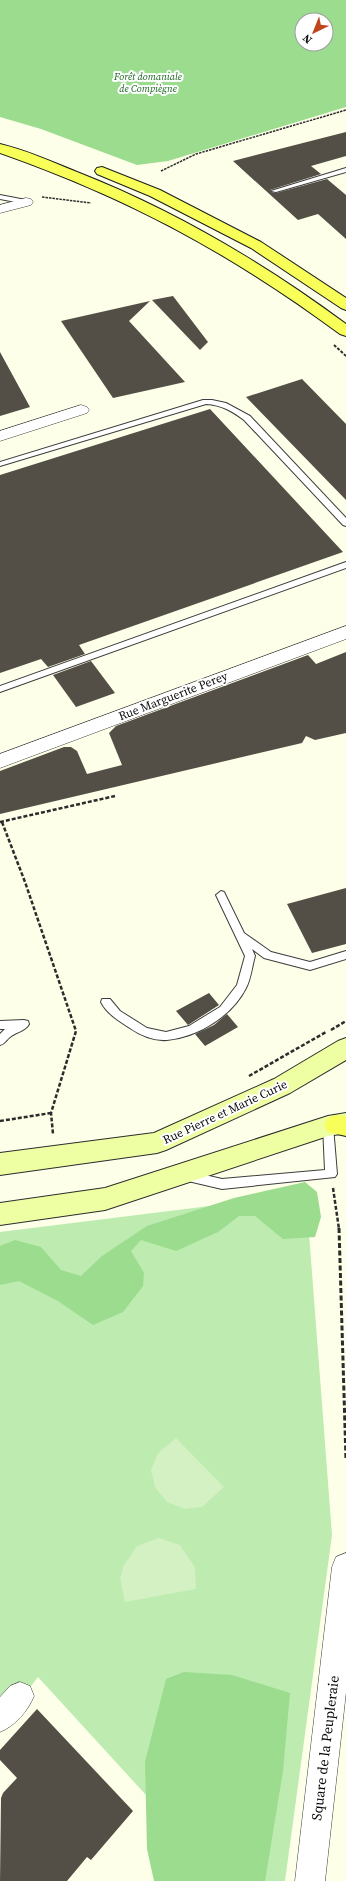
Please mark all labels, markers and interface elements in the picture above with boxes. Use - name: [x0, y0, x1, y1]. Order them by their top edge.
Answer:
- north arrow: [294, 12, 334, 52]
- text: N: [299, 31, 316, 47]
- park label: Forêt domaniale de Compiègne: [113, 70, 182, 95]
- street label: Rue Marguerite Perey: [116, 667, 231, 724]
- street label: Rue Pierre et Marie Curie: [160, 1076, 290, 1148]
- street label: Square de la Peupleraie: [306, 1674, 344, 1822]

